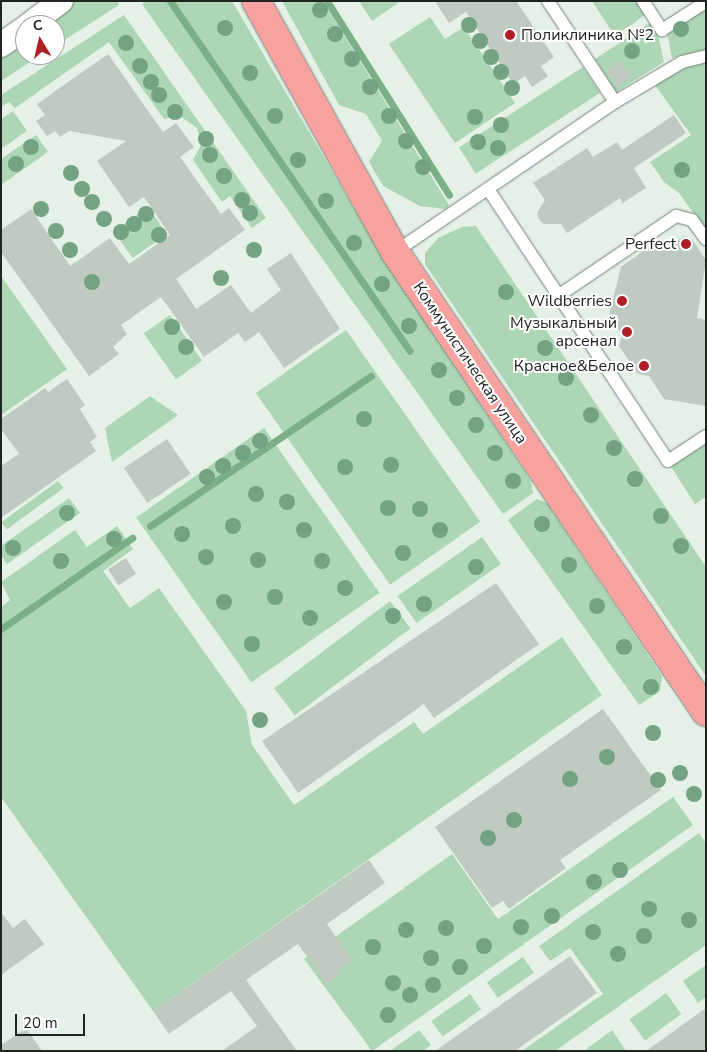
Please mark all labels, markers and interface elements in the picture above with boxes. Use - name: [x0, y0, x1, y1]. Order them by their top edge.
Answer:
- north arrow: [15, 15, 65, 65]
- text: С: [32, 16, 44, 36]
- place label: Поликлиника №2: [521, 25, 654, 45]
- marker: Поликлиника №2: [503, 28, 517, 42]
- place label: Perfect: [625, 234, 676, 254]
- marker: Perfect: [680, 238, 692, 250]
- street label: Коммунистическая улица: [409, 278, 531, 448]
- place label: Wildberries: [527, 291, 612, 311]
- marker: Wildberries: [616, 295, 628, 307]
- place label: Музыкальный арсенал: [510, 313, 617, 351]
- marker: Музыкальный арсенал: [621, 326, 633, 338]
- place label: Красное&Белое: [514, 356, 634, 376]
- marker: Красное&Белое: [638, 360, 650, 372]
- scale bar: [18, 1004, 88, 1036]
- text: 20 m: [23, 1013, 58, 1033]

